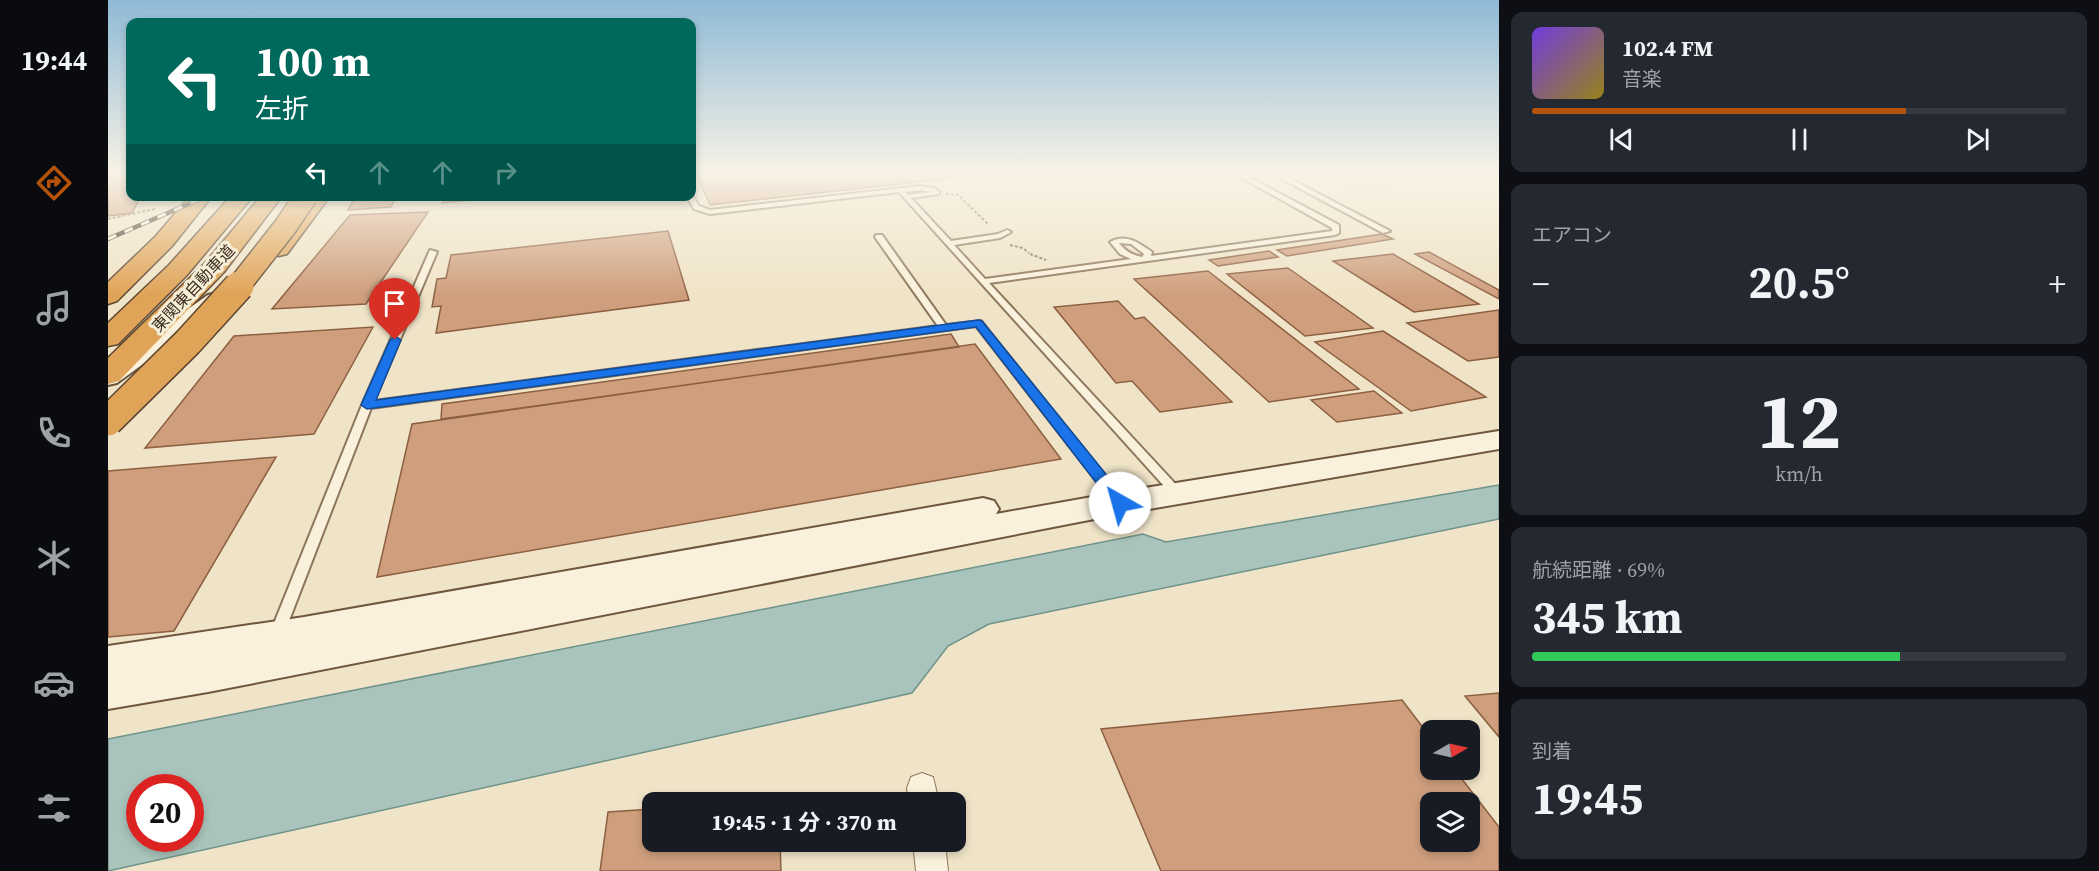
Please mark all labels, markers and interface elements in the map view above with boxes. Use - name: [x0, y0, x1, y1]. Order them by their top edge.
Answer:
- text: 100 m: [255, 32, 370, 90]
- text: 102.4 FM: [1622, 33, 1713, 63]
- text: 19:44: [21, 42, 87, 79]
- icon: left: [156, 42, 234, 120]
- text: 音楽: [1622, 65, 1662, 93]
- text: 左折: [255, 90, 309, 127]
- icon: previous: [1605, 123, 1638, 156]
- icon: pause: [1783, 123, 1816, 156]
- icon: next: [1961, 123, 1994, 156]
- icon: left: [300, 156, 333, 189]
- icon: ahead: [363, 156, 396, 189]
- icon: ahead: [426, 156, 459, 189]
- icon: right: [489, 156, 522, 189]
- icon: directions: [33, 162, 75, 204]
- text: エアコン: [1532, 221, 1612, 249]
- street label: 東関東自動車道: [147, 240, 239, 336]
- text: 20.5°: [1748, 251, 1850, 313]
- text: −: [1532, 261, 1550, 306]
- text: +: [2049, 261, 2066, 306]
- pin: [369, 278, 420, 340]
- icon: music: [33, 287, 75, 329]
- icon: arrive: [378, 287, 411, 320]
- text: 12: [1757, 367, 1841, 474]
- icon: phone: [33, 412, 75, 454]
- text: km/h: [1775, 460, 1823, 488]
- position arrow: [1088, 471, 1152, 535]
- icon: climate: [33, 537, 75, 579]
- text: 航続距離 · 69%: [1532, 556, 1665, 584]
- text: 345 km: [1532, 586, 1683, 648]
- icon: car: [33, 662, 75, 704]
- north arrow: [1420, 720, 1480, 780]
- map controls: [1420, 720, 1480, 852]
- text: 到着: [1532, 737, 1572, 765]
- text: 19:45: [1532, 767, 1643, 829]
- speed limit sign: 20: [126, 774, 204, 852]
- icon: filters: [33, 787, 75, 829]
- button: layers: [1420, 792, 1480, 852]
- text: 19:45 · 1 分 · 370 m: [711, 807, 897, 837]

